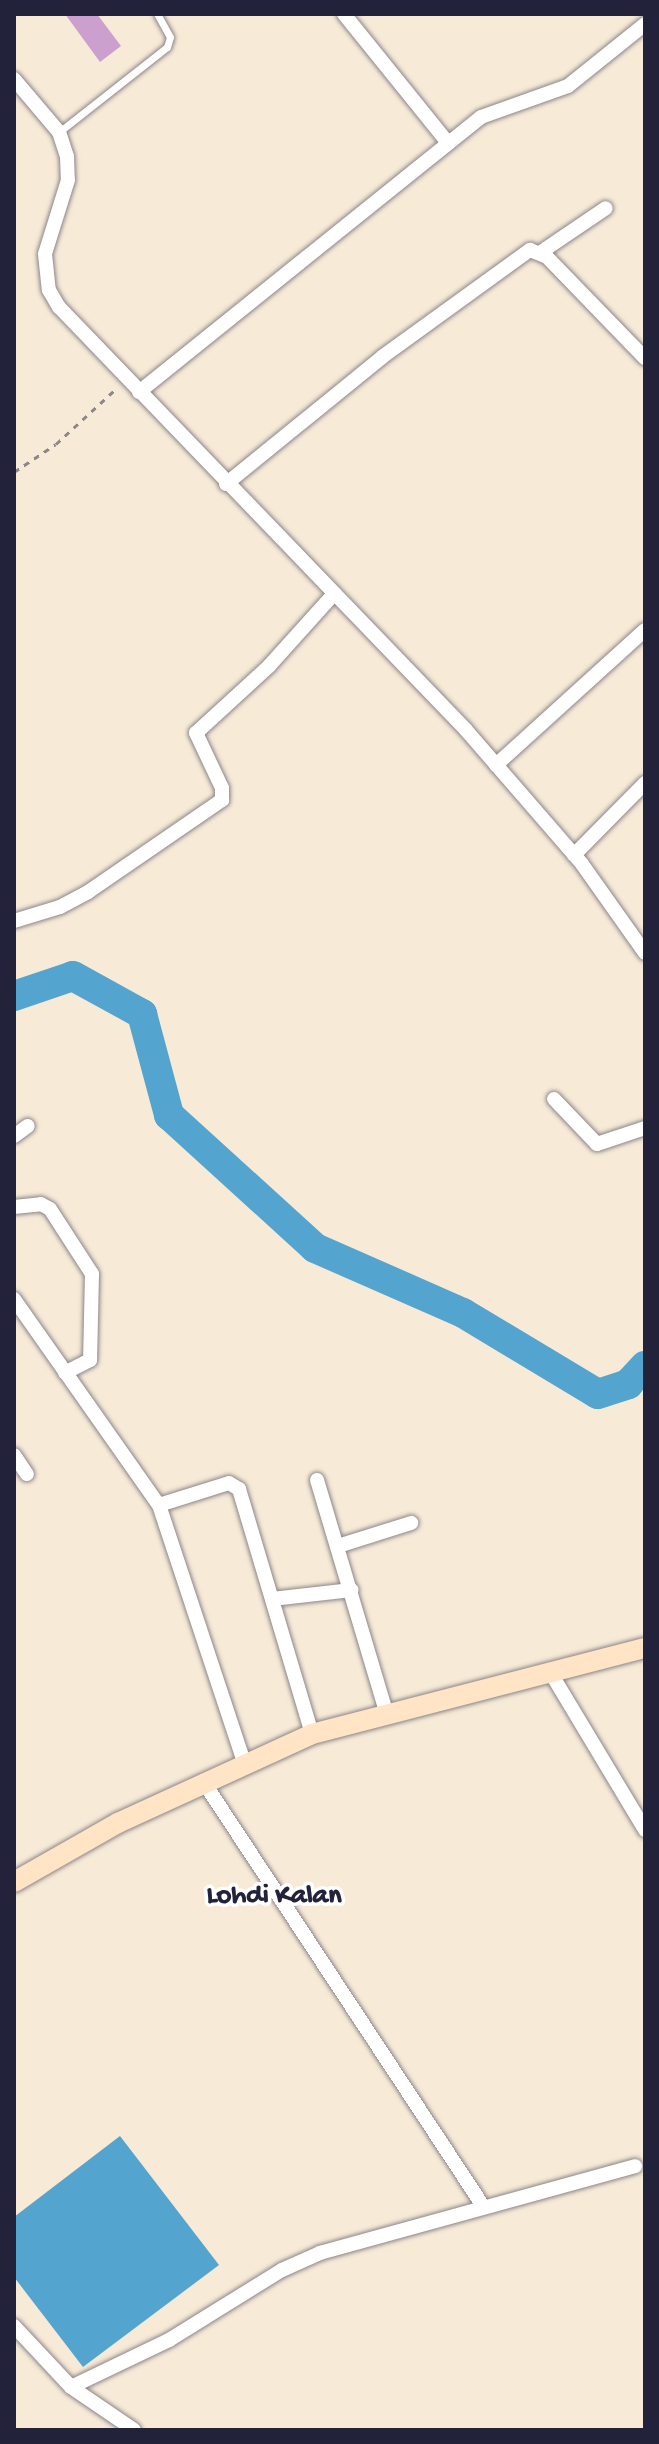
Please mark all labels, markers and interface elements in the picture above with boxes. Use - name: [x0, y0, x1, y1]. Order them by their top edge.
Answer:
- district label: Lohdi Kalan: [207, 1880, 341, 1914]

